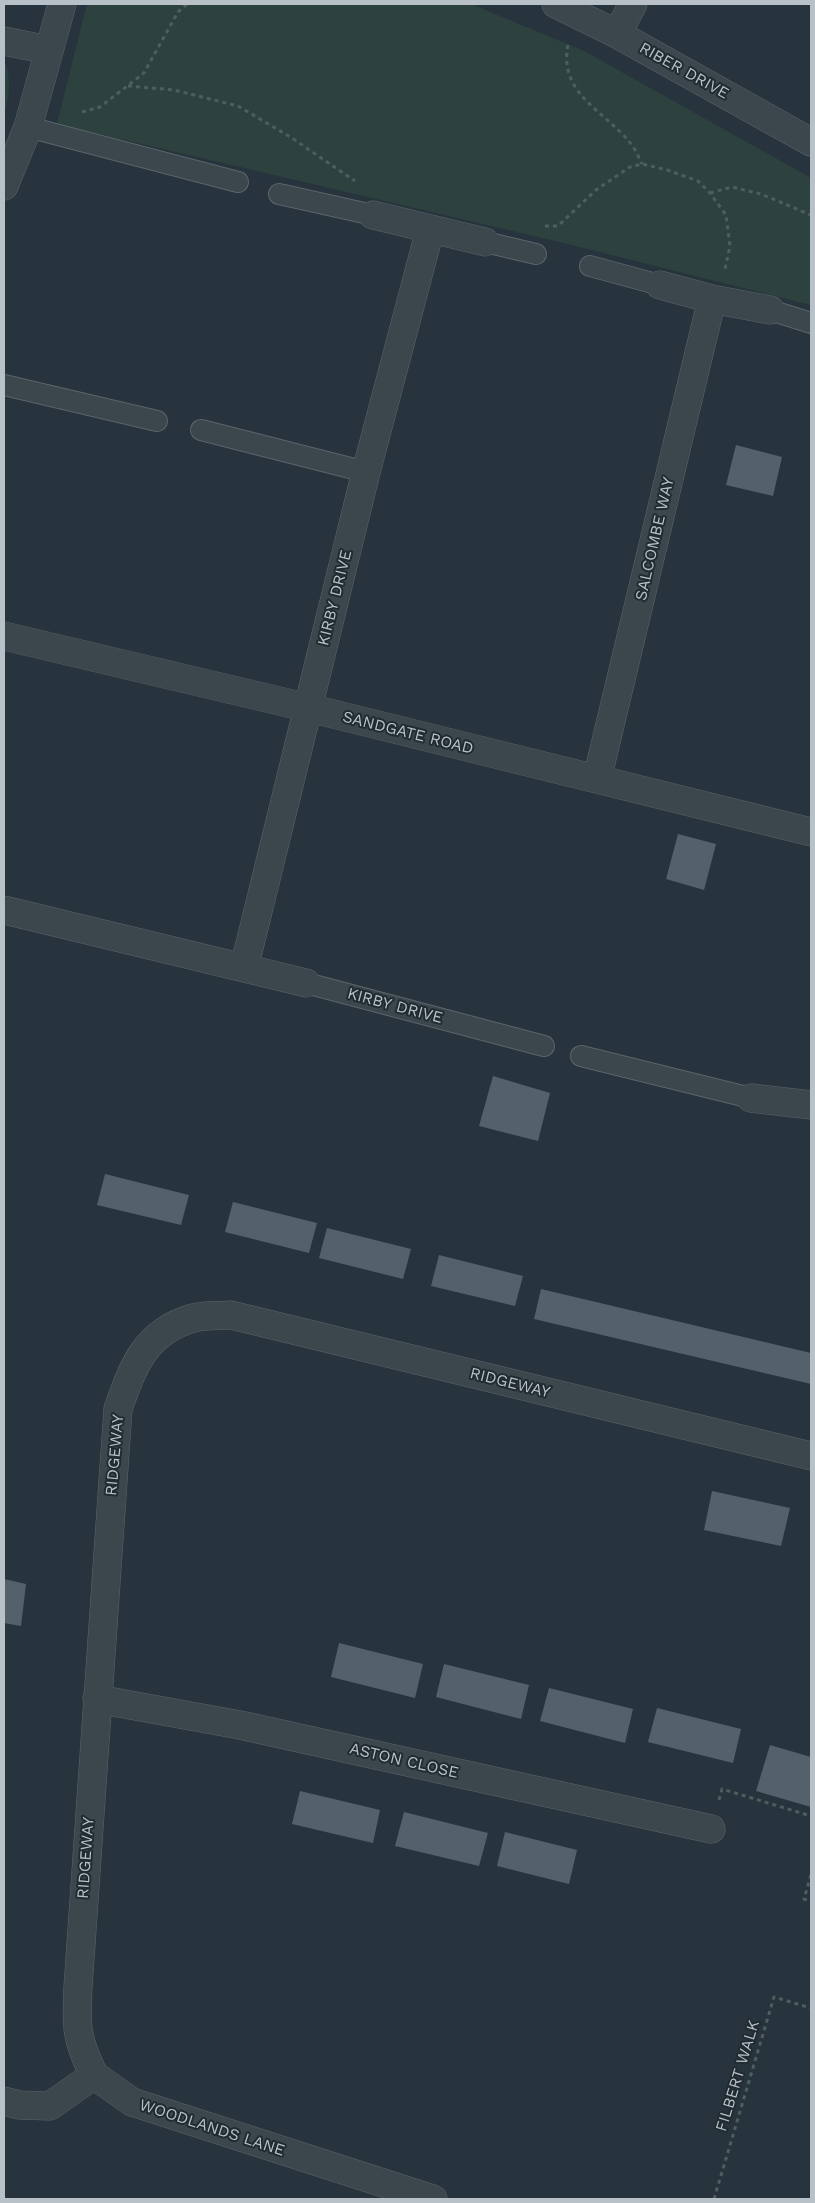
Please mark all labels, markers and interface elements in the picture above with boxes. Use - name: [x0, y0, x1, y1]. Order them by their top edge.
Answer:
- street label: RIBER DRIVE: [636, 38, 732, 104]
- street label: SALCOMBE WAY: [631, 475, 679, 603]
- street label: KIRBY DRIVE: [314, 548, 356, 648]
- street label: SANDGATE ROAD: [341, 707, 475, 759]
- street label: KIRBY DRIVE: [345, 984, 445, 1028]
- street label: RIDGEWAY: [468, 1364, 552, 1402]
- street label: RIDGEWAY: [102, 1413, 128, 1497]
- street label: ASTON CLOSE: [348, 1739, 460, 1783]
- street label: RIDGEWAY: [74, 1816, 98, 1900]
- street label: FILBERT WALK: [712, 2018, 764, 2134]
- street label: WOODLANDS LANE: [137, 2095, 287, 2161]

